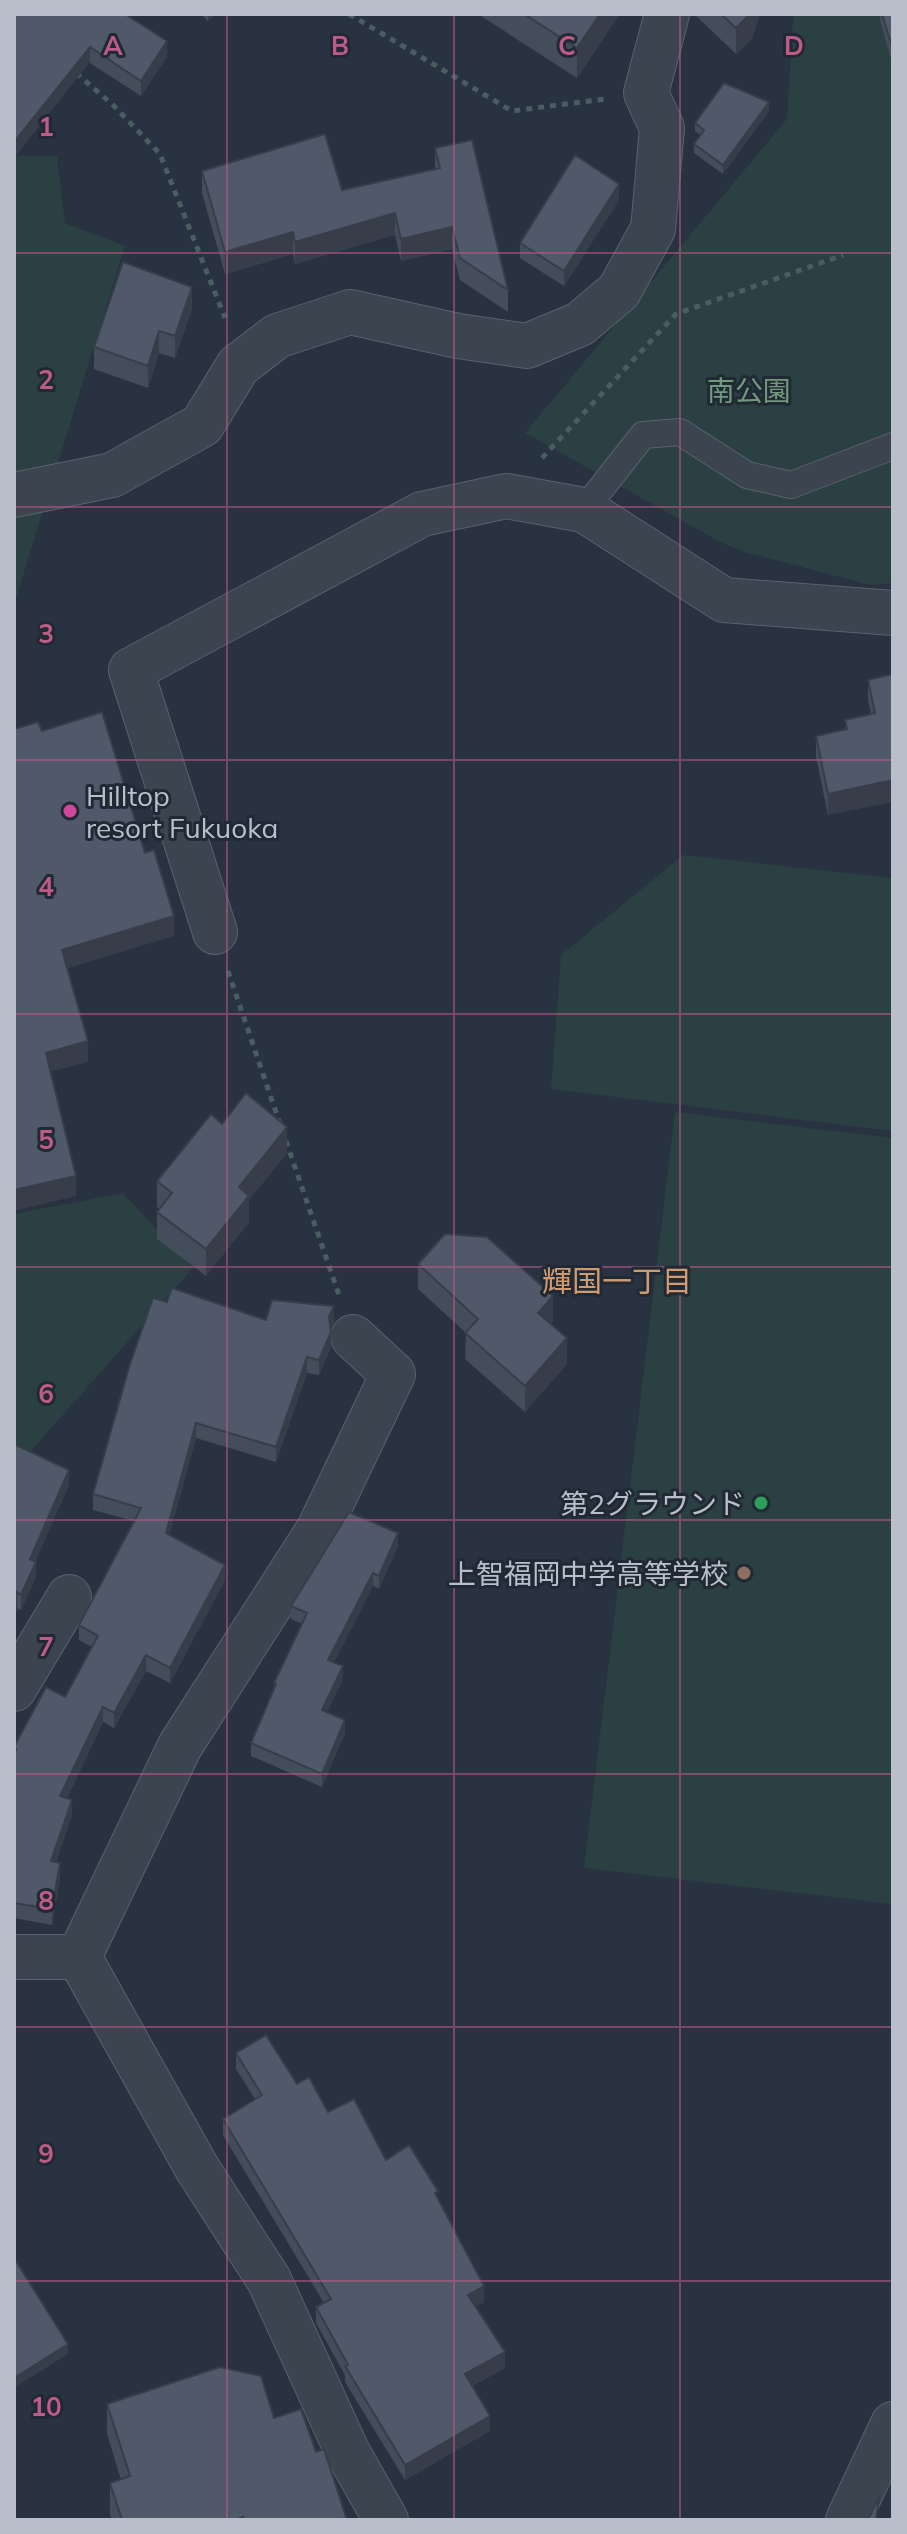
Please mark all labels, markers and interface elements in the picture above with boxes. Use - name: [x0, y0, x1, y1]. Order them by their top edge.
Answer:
- text: A: [103, 29, 123, 62]
- text: B: [331, 29, 349, 62]
- text: C: [558, 29, 576, 62]
- text: D: [784, 29, 804, 62]
- text: 1: [38, 110, 54, 143]
- text: 2: [38, 363, 54, 396]
- park label: 南公園: [707, 373, 791, 408]
- text: 3: [38, 617, 54, 650]
- place label: Hilltop resort Fukuoka: [86, 778, 278, 845]
- marker: Hilltop resort Fukuoka: [61, 802, 79, 820]
- text: 4: [38, 870, 54, 903]
- text: 5: [38, 1123, 54, 1156]
- district label: 輝国一丁目: [542, 1262, 692, 1300]
- text: 6: [38, 1377, 54, 1410]
- place label: 第2グラウンド: [560, 1486, 745, 1521]
- marker: 第2グラウンド: [752, 1494, 770, 1512]
- place label: 上智福岡中学高等学校: [448, 1556, 728, 1591]
- marker: 上智福岡中学高等学校: [735, 1564, 753, 1582]
- text: 7: [38, 1630, 54, 1663]
- text: 8: [38, 1884, 54, 1917]
- text: 9: [38, 2137, 54, 2170]
- text: 10: [30, 2390, 62, 2423]

